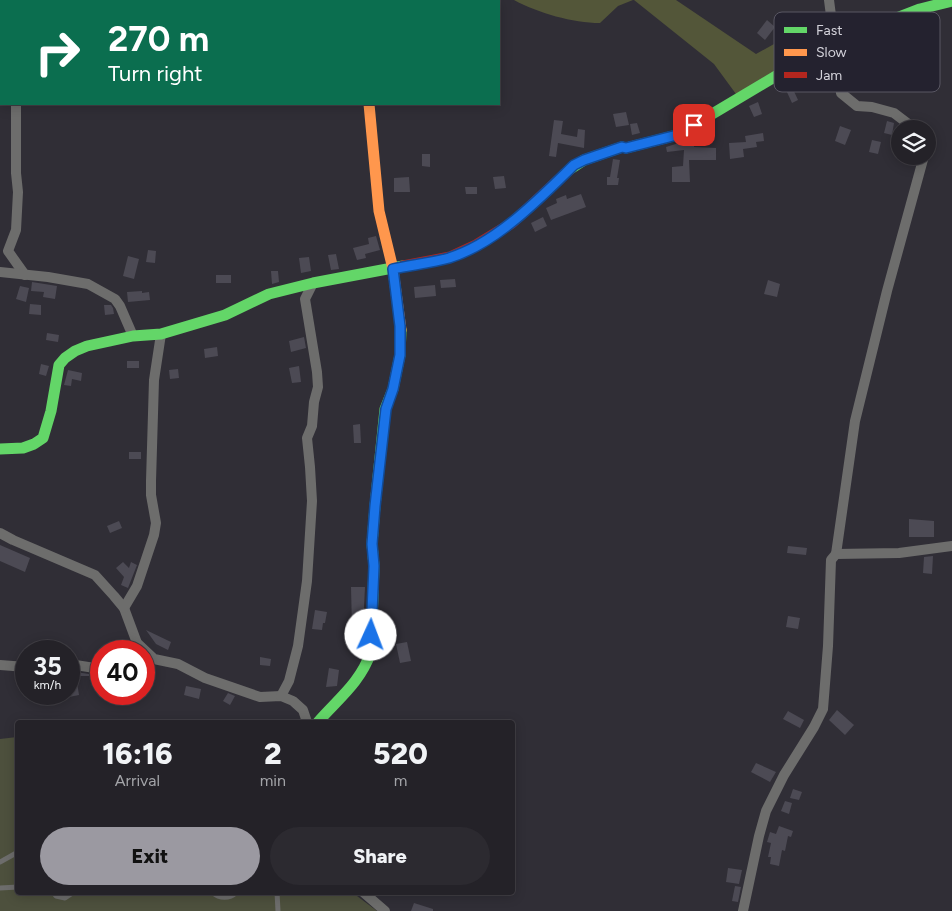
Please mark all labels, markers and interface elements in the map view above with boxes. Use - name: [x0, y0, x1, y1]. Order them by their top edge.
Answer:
- legend: [774, 12, 940, 92]
- text: 270 m: [108, 18, 209, 60]
- icon: right: [25, 20, 90, 85]
- text: Fast: [816, 22, 842, 39]
- text: Slow: [816, 44, 847, 61]
- text: Turn right: [108, 60, 203, 87]
- text: Jam: [816, 67, 842, 84]
- pin: [673, 104, 715, 146]
- icon: arrive: [680, 111, 708, 139]
- map controls: [891, 120, 936, 165]
- button: layers: [891, 120, 936, 165]
- position arrow: [344, 608, 396, 660]
- speed limit sign: 40: [90, 640, 155, 705]
- text: 35: [33, 651, 62, 681]
- text: km/h: [34, 678, 61, 692]
- text: 16:16: [102, 735, 173, 772]
- text: 2: [264, 735, 282, 772]
- text: 520: [373, 735, 428, 772]
- text: Arrival: [115, 771, 160, 790]
- text: min: [260, 771, 286, 790]
- text: m: [394, 771, 407, 790]
- button: Exit: [40, 827, 260, 885]
- button: Share: [270, 827, 490, 885]

